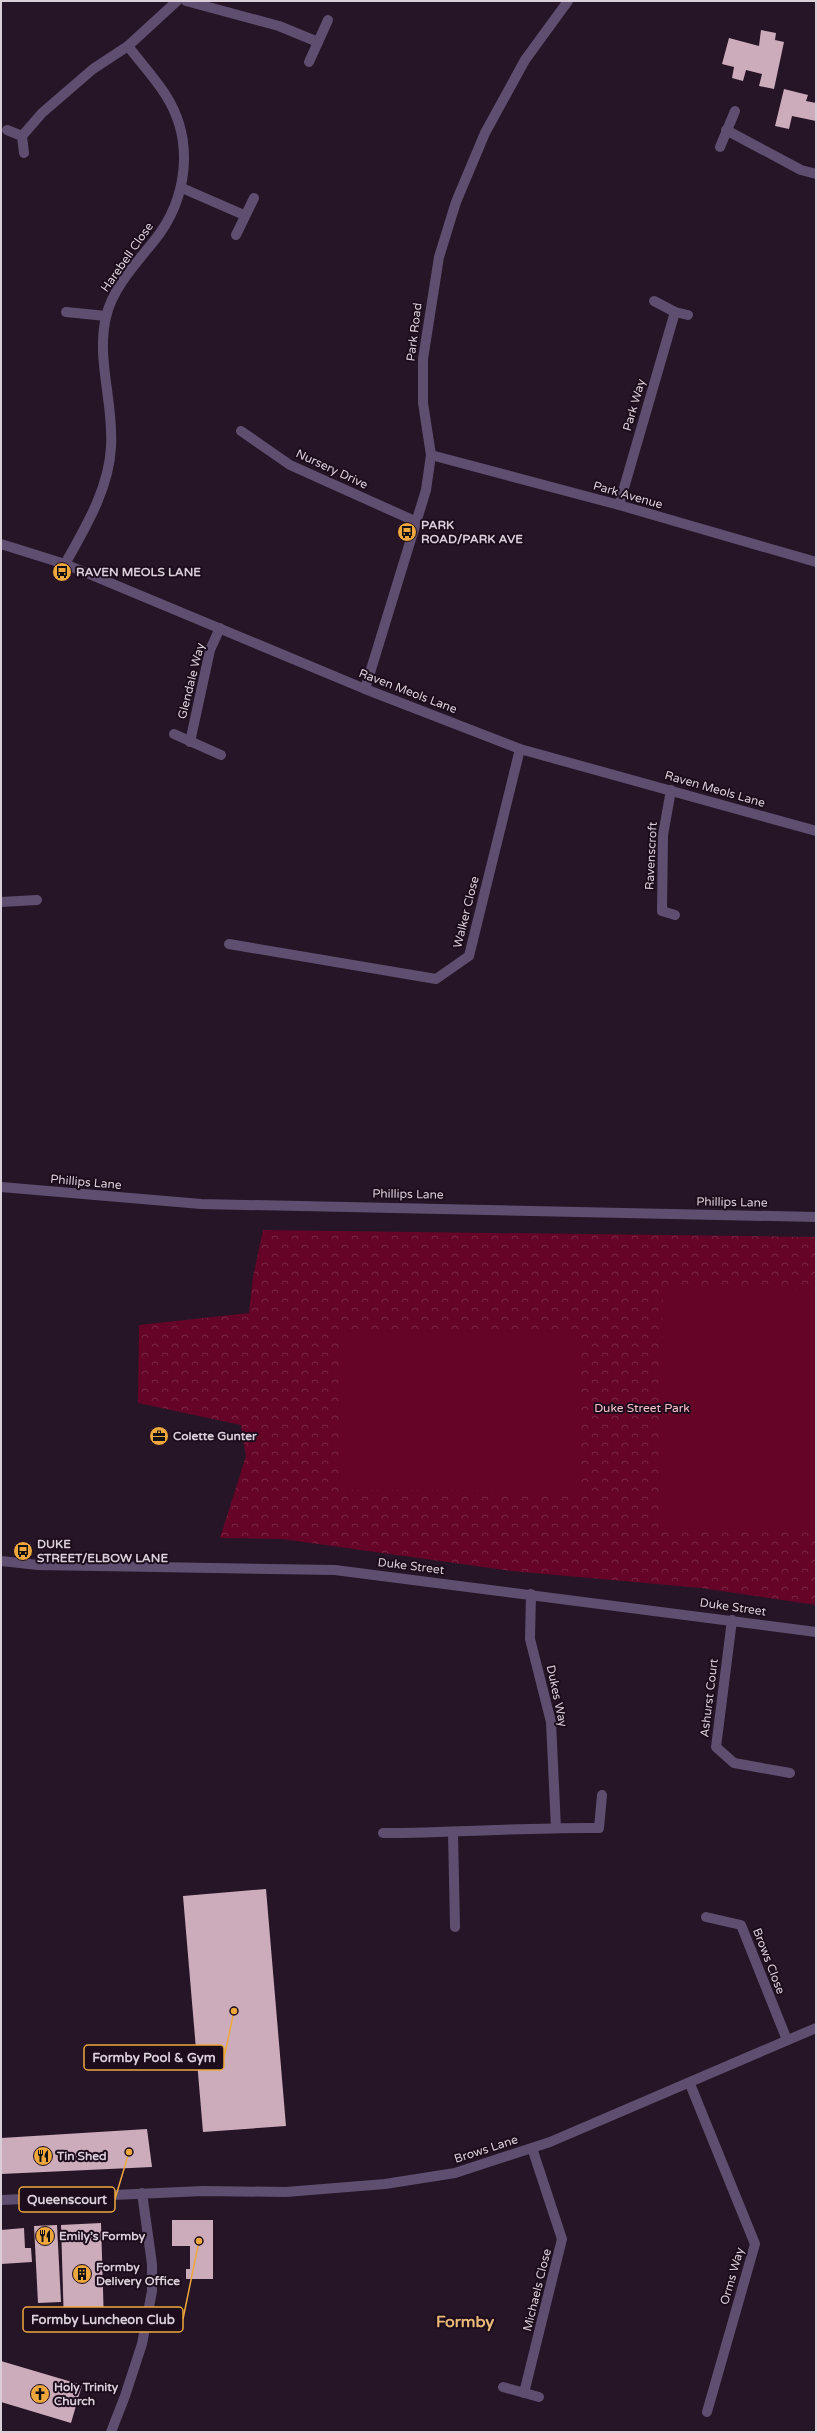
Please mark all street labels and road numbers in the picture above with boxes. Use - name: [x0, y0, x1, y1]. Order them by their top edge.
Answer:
- street label: Harebell Close: [98, 219, 156, 294]
- street label: Park Road: [403, 302, 425, 362]
- street label: Park Way: [620, 377, 648, 433]
- street label: Nursery Drive: [294, 446, 370, 492]
- street label: Park Avenue: [592, 478, 665, 512]
- street label: Glendale Way: [175, 641, 207, 721]
- street label: Raven Meols Lane: [357, 666, 459, 716]
- street label: Raven Meols Lane: [663, 768, 767, 810]
- street label: Ravenscroft: [642, 821, 660, 891]
- street label: Walker Close: [450, 874, 482, 949]
- street label: Phillips Lane: [50, 1172, 122, 1192]
- street label: Phillips Lane: [372, 1186, 444, 1202]
- street label: Phillips Lane: [696, 1194, 768, 1210]
- street label: Duke Street: [377, 1555, 445, 1577]
- street label: Duke Street: [699, 1595, 767, 1619]
- street label: Ashurst Court: [697, 1657, 721, 1738]
- street label: Dukes Way: [544, 1664, 571, 1729]
- street label: Brows Close: [750, 1926, 788, 1996]
- street label: Brows Lane: [452, 2132, 520, 2166]
- street label: Orms Way: [717, 2245, 747, 2306]
- street label: Michaels Close: [520, 2247, 554, 2333]

